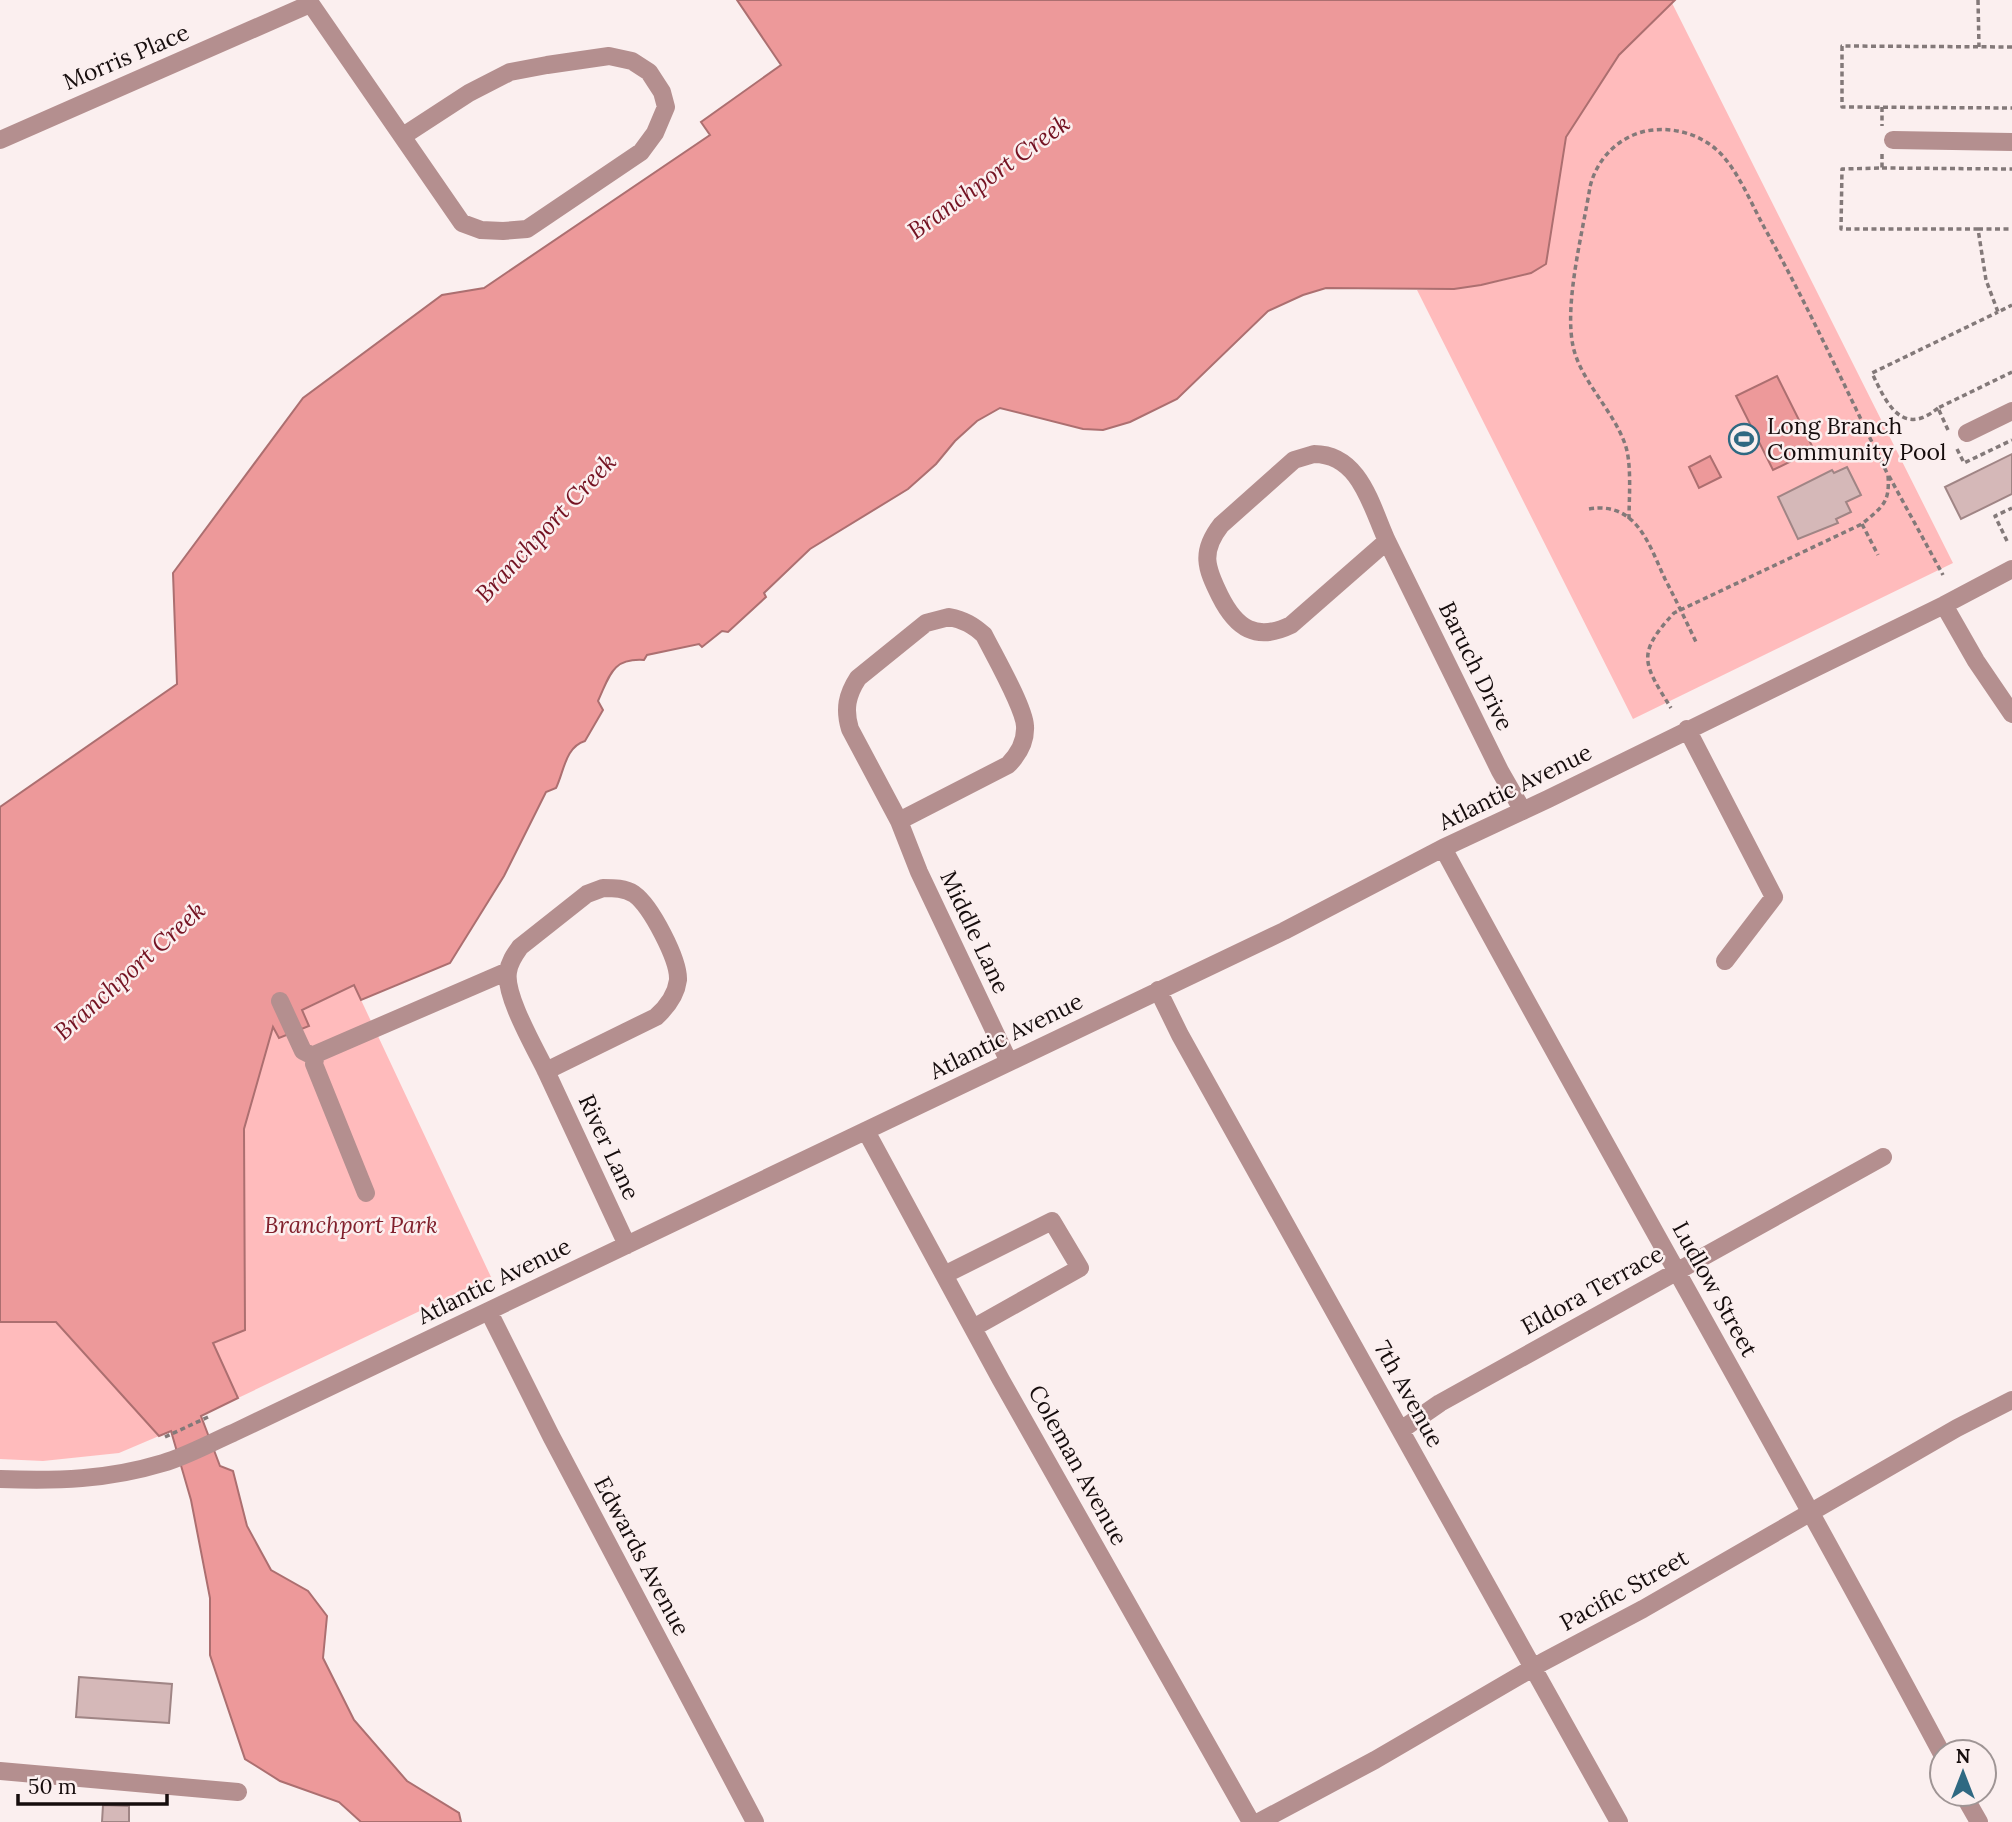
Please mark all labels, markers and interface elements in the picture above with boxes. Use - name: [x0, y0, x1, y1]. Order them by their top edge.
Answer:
- street label: Morris Place: [58, 17, 193, 96]
- water label: Branchport Creek: [901, 107, 1076, 246]
- place label: Long Branch Community Pool: [1767, 411, 1946, 466]
- sports icon: Long Branch Community Pool: [1727, 422, 1761, 456]
- water label: Branchport Creek: [468, 446, 623, 609]
- street label: Baruch Drive: [1433, 597, 1520, 735]
- street label: Atlantic Avenue: [1433, 737, 1596, 837]
- street label: Middle Lane: [934, 866, 1016, 998]
- water label: Branchport Creek: [48, 895, 212, 1047]
- street label: Atlantic Avenue: [924, 986, 1087, 1086]
- street label: River Lane: [572, 1089, 646, 1204]
- park label: Branchport Park: [264, 1210, 438, 1239]
- street label: Ludlow Street: [1666, 1216, 1765, 1361]
- street label: Atlantic Avenue: [412, 1231, 575, 1331]
- street label: Eldora Terrace: [1516, 1239, 1668, 1340]
- street label: 7th Avenue: [1368, 1335, 1451, 1452]
- street label: Coleman Avenue: [1022, 1380, 1134, 1550]
- street label: Edwards Avenue: [588, 1471, 697, 1640]
- street label: Pacific Street: [1555, 1542, 1693, 1637]
- north arrow: [1928, 1738, 1998, 1808]
- text: N: [1956, 1744, 1971, 1768]
- scale bar: [18, 1762, 166, 1806]
- text: 50 m: [28, 1773, 77, 1800]

